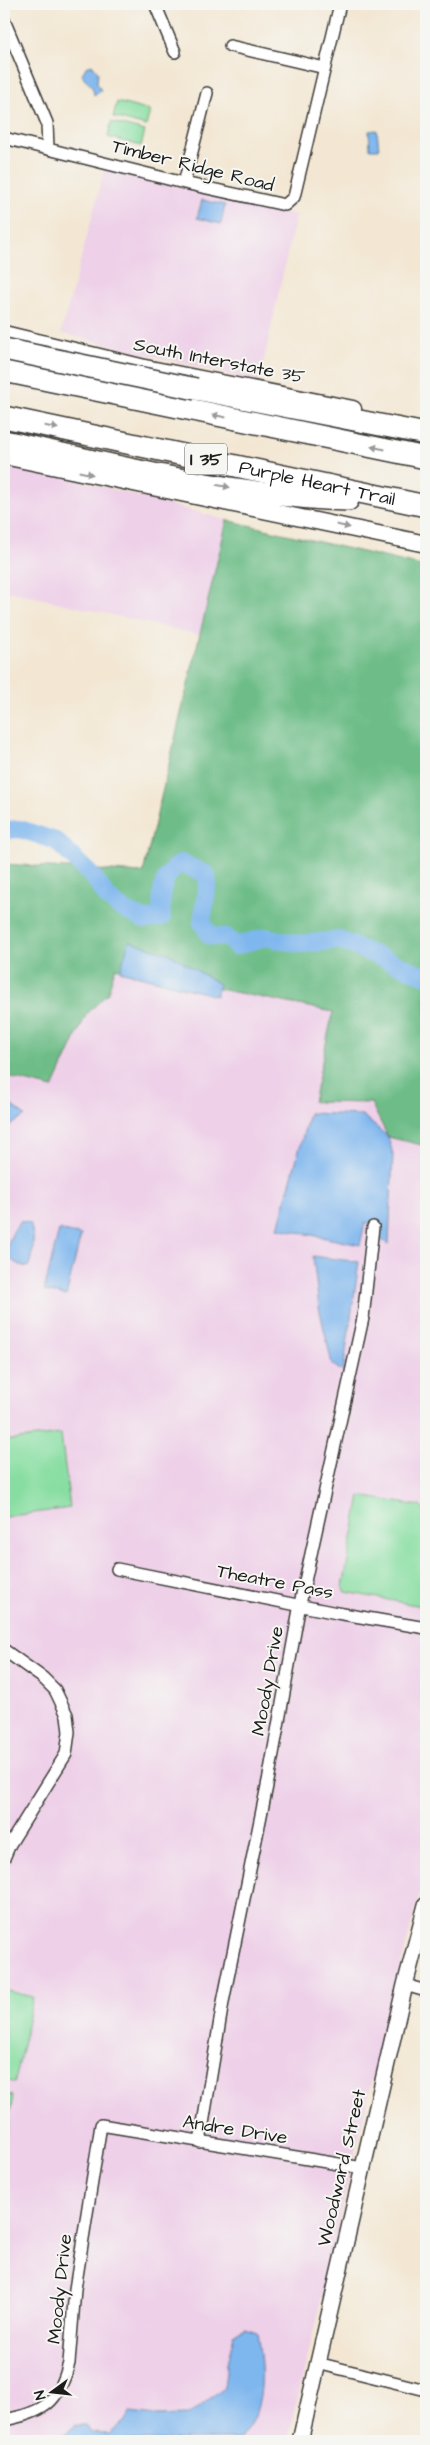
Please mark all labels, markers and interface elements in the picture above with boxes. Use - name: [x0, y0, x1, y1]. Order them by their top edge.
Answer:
- street label: Timber Ridge Road: [109, 133, 277, 200]
- street label: South Interstate 35: [131, 331, 307, 391]
- one-way arrow: [211, 412, 227, 420]
- one-way arrow: [44, 423, 60, 431]
- road number: I 35: [185, 444, 227, 474]
- one-way arrow: [370, 444, 386, 452]
- street label: Purple Heart Trail: [237, 453, 398, 513]
- one-way arrow: [78, 469, 93, 477]
- one-way arrow: [215, 482, 231, 490]
- one-way arrow: [336, 522, 351, 530]
- street label: Theatre Pass: [214, 1557, 336, 1607]
- street label: Moody Drive: [245, 1624, 292, 1738]
- street label: Woodward Street: [311, 2086, 373, 2249]
- street label: Andre Drive: [181, 2108, 289, 2152]
- street label: Moody Drive: [41, 2233, 80, 2346]
- north arrow: [28, 2368, 78, 2418]
- text: N: [30, 2388, 51, 2402]

